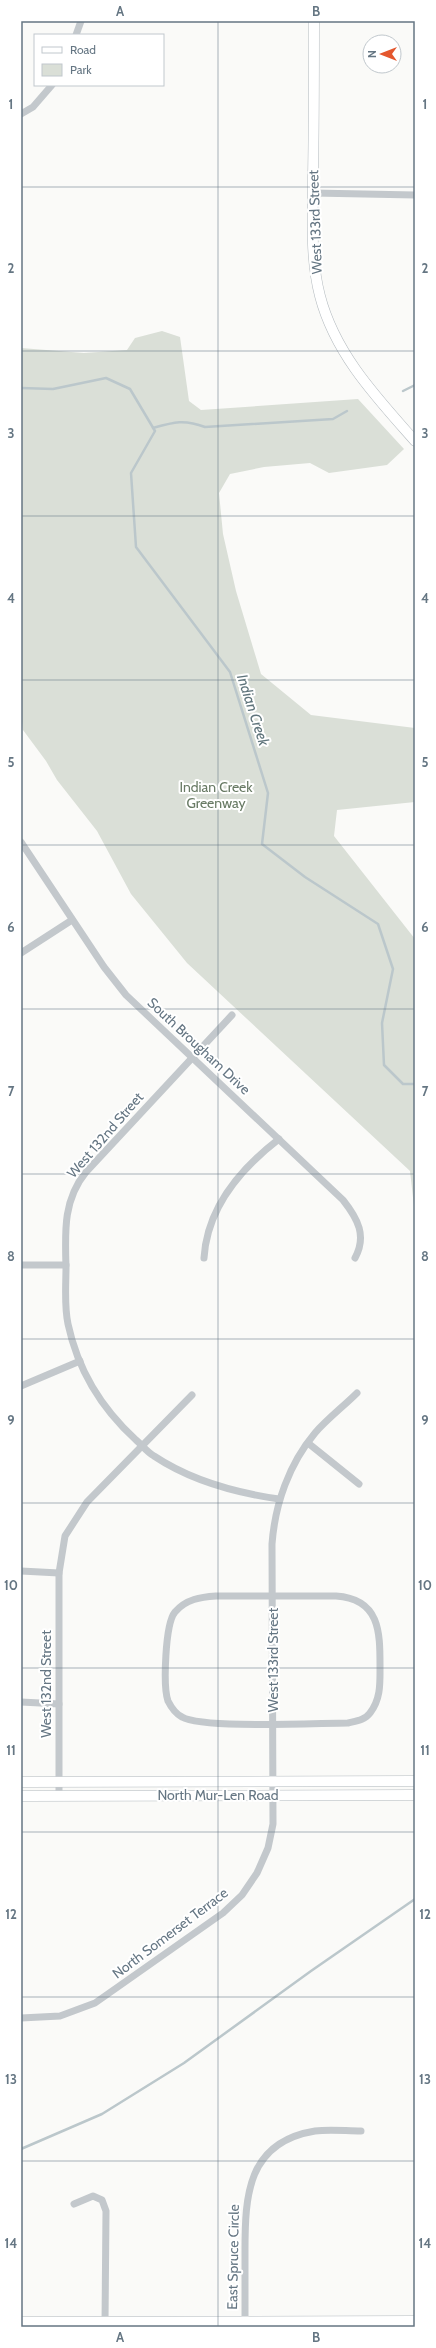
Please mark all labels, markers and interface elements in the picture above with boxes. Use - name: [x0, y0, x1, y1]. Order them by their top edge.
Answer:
- text: A: [116, 3, 125, 19]
- text: B: [312, 3, 320, 19]
- legend: [34, 34, 164, 86]
- north arrow: [362, 34, 402, 74]
- text: Road: [70, 42, 96, 57]
- text: N: [365, 50, 379, 58]
- text: Park: [70, 62, 92, 77]
- text: 1: [9, 96, 13, 112]
- text: 1: [423, 96, 427, 112]
- street label: West 133rd Street: [304, 169, 326, 274]
- text: 2: [8, 260, 15, 276]
- text: 2: [422, 260, 429, 276]
- text: 3: [7, 425, 15, 441]
- text: 3: [421, 425, 429, 441]
- text: 4: [7, 590, 15, 606]
- text: 4: [421, 590, 429, 606]
- water label: Indian Creek: [233, 672, 273, 749]
- text: 5: [8, 754, 15, 770]
- text: 5: [422, 754, 429, 770]
- park label: Indian Creek Greenway: [179, 778, 253, 812]
- text: 6: [7, 919, 15, 935]
- text: 6: [421, 919, 429, 935]
- street label: South Brougham Drive: [144, 994, 254, 1098]
- text: 7: [8, 1083, 15, 1099]
- text: 7: [422, 1083, 429, 1099]
- street label: West 132nd Street: [63, 1088, 147, 1182]
- text: 8: [7, 1248, 15, 1264]
- text: 8: [421, 1248, 429, 1264]
- text: 9: [7, 1412, 15, 1428]
- text: 9: [421, 1412, 429, 1428]
- text: 10: [4, 1577, 18, 1593]
- text: 10: [418, 1577, 432, 1593]
- street label: West 133rd Street: [264, 1608, 282, 1712]
- street label: West 132nd Street: [37, 1630, 55, 1738]
- text: 11: [6, 1742, 16, 1758]
- text: 11: [420, 1742, 430, 1758]
- street label: North Mur-Len Road: [157, 1786, 279, 1804]
- street label: North Somerset Terrace: [109, 1884, 231, 1982]
- text: 12: [5, 1906, 17, 1922]
- text: 12: [419, 1906, 431, 1922]
- text: 13: [5, 2071, 17, 2087]
- text: 13: [419, 2071, 431, 2087]
- street label: East Spruce Circle: [223, 2204, 243, 2310]
- text: 14: [5, 2235, 17, 2251]
- text: 14: [419, 2235, 431, 2251]
- text: A: [116, 2329, 125, 2345]
- text: B: [312, 2329, 320, 2345]

